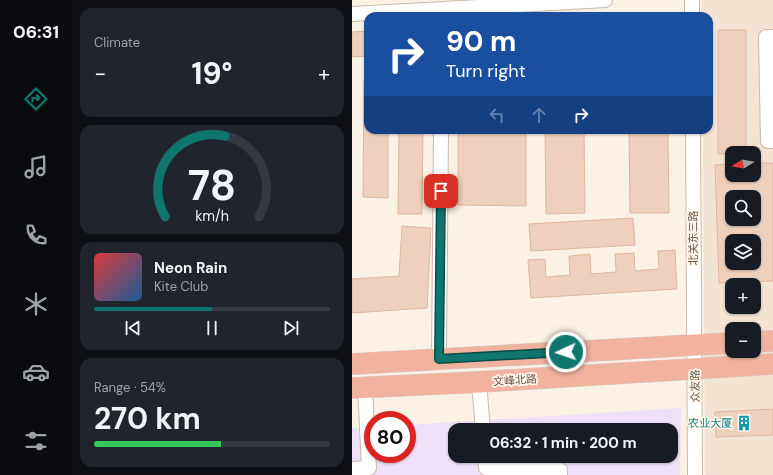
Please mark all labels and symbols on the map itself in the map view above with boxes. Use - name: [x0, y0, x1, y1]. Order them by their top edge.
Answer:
- north arrow: [725, 146, 761, 182]
- pin: [424, 174, 458, 208]
- street label: 北关东三路: [686, 211, 700, 266]
- position arrow: [545, 331, 587, 373]
- street label: 众友路: [688, 369, 702, 403]
- street label: 文峰北路: [493, 371, 537, 389]
- speed limit sign: 80: [364, 411, 416, 463]
- building icon: 农业大厦: [735, 414, 753, 432]
- place label: 农业大厦: [688, 416, 732, 430]

